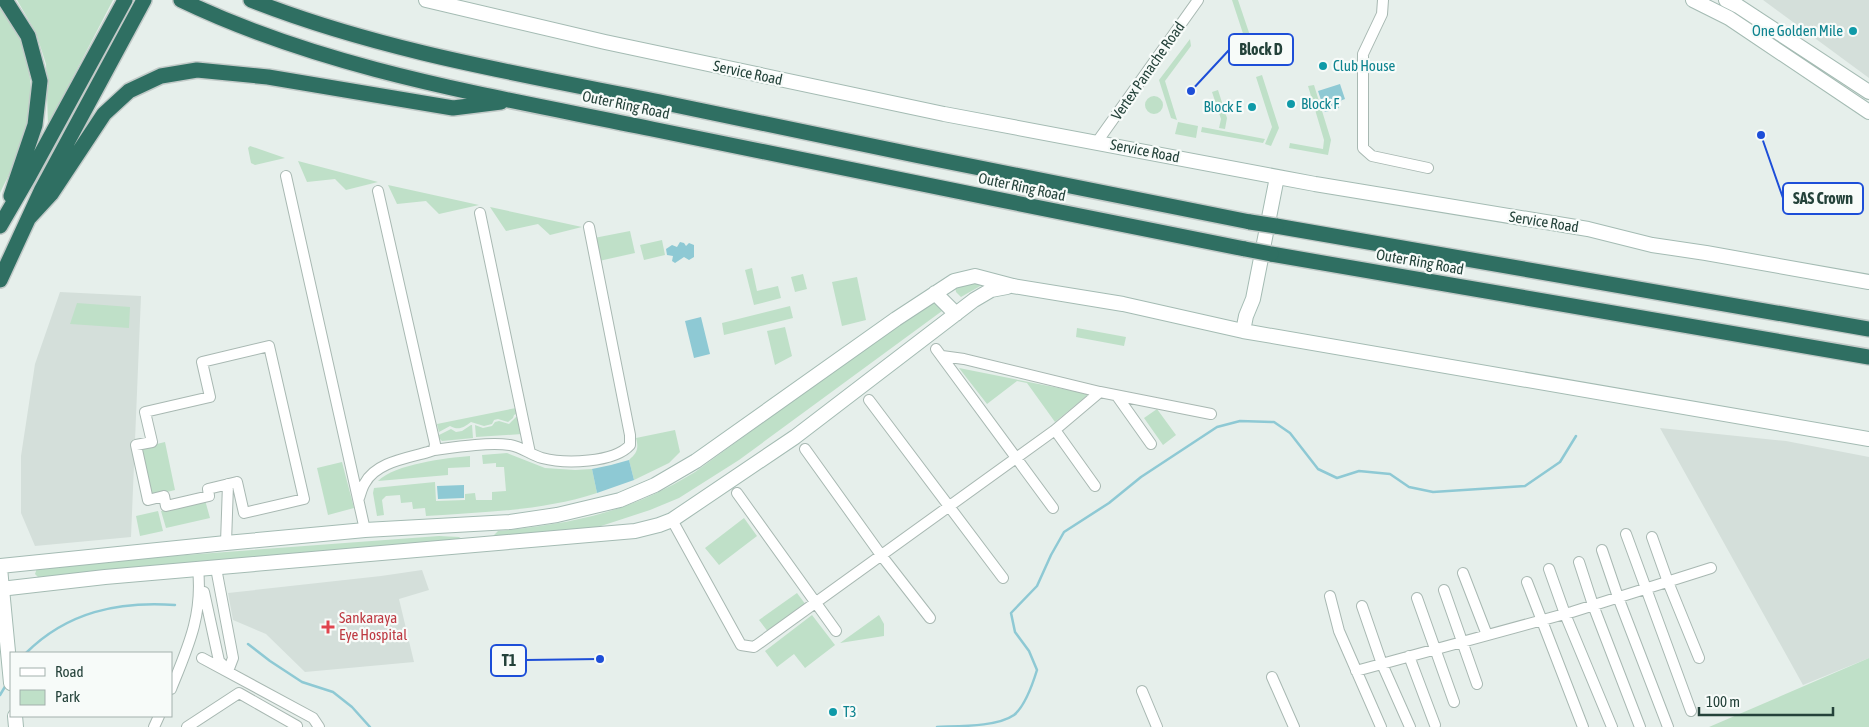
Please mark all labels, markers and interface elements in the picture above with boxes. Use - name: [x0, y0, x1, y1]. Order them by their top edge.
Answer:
- street label: Vertex Panache Road: [1107, 19, 1188, 123]
- place label: One Golden Mile: [1752, 22, 1843, 39]
- marker: One Golden Mile: [1847, 25, 1859, 37]
- callout: Block D: [1229, 34, 1293, 65]
- text: Block D: [1239, 40, 1283, 58]
- street label: Service Road: [712, 57, 784, 88]
- place label: Club House: [1333, 57, 1395, 74]
- marker: Club House: [1317, 60, 1329, 72]
- street label: Outer Ring Road: [581, 87, 671, 122]
- place label: Block F: [1301, 95, 1339, 112]
- place label: Block E: [1203, 98, 1243, 115]
- marker: Block F: [1285, 98, 1297, 110]
- marker: Block E: [1246, 101, 1258, 113]
- street label: Service Road: [1109, 135, 1181, 166]
- street label: Outer Ring Road: [977, 169, 1067, 204]
- callout: SAS Crown: [1783, 183, 1863, 214]
- text: SAS Crown: [1793, 189, 1853, 207]
- street label: Service Road: [1508, 208, 1580, 235]
- street label: Outer Ring Road: [1375, 245, 1465, 278]
- place label: Sankaraya Eye Hospital: [339, 609, 407, 643]
- marker: Sankaraya Eye Hospital: [321, 620, 335, 634]
- callout: T1: [491, 645, 526, 676]
- text: T1: [502, 651, 517, 669]
- legend: [10, 652, 172, 717]
- text: Road: [55, 663, 84, 680]
- scale bar: [1699, 684, 1833, 716]
- text: Park: [55, 688, 80, 705]
- text: 100 m: [1706, 693, 1740, 710]
- place label: T3: [843, 703, 857, 720]
- marker: T3: [827, 706, 839, 718]

